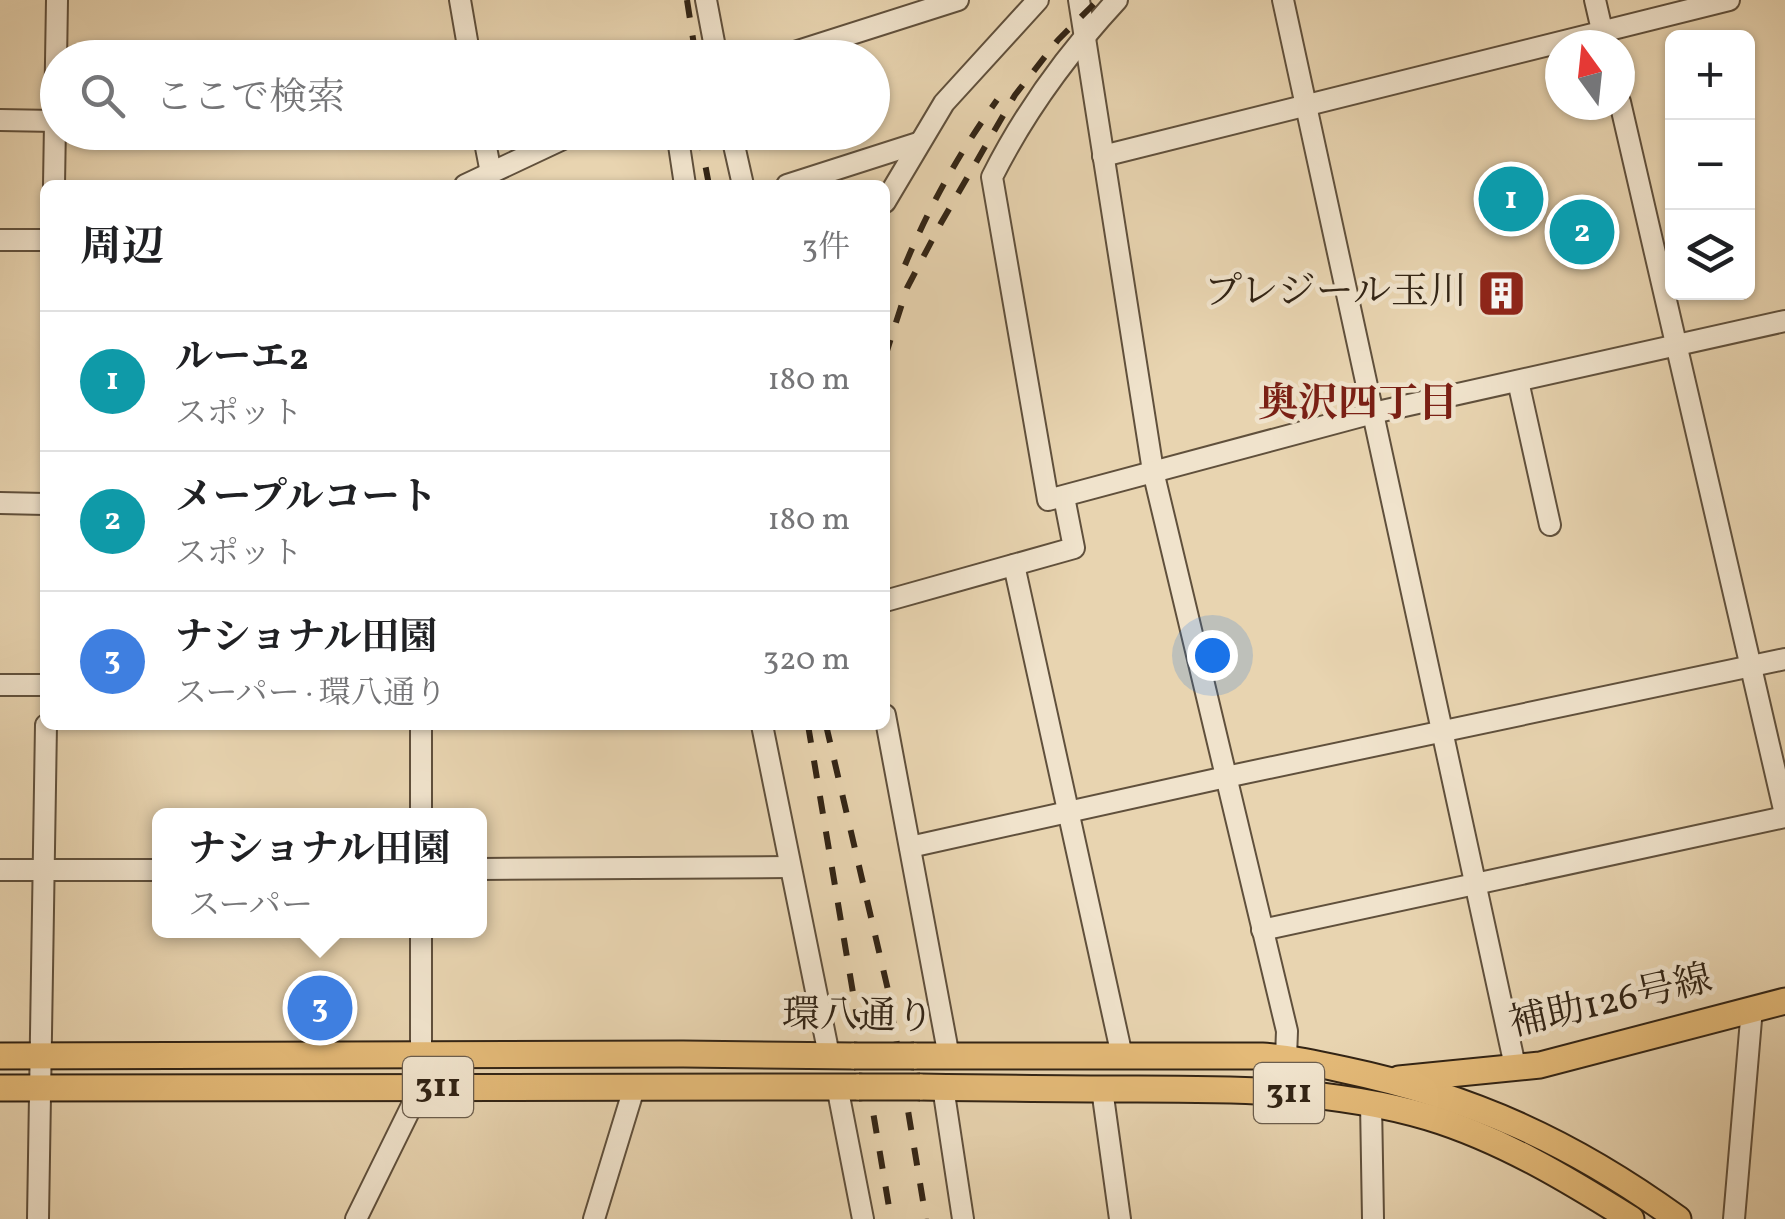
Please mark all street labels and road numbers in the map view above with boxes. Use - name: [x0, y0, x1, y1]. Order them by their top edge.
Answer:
- street label: 補助126号線: [1504, 954, 1718, 1052]
- street label: 環八通り: [782, 990, 934, 1046]
- road number: 311: [403, 1057, 473, 1117]
- road number: 311: [1254, 1063, 1324, 1123]

